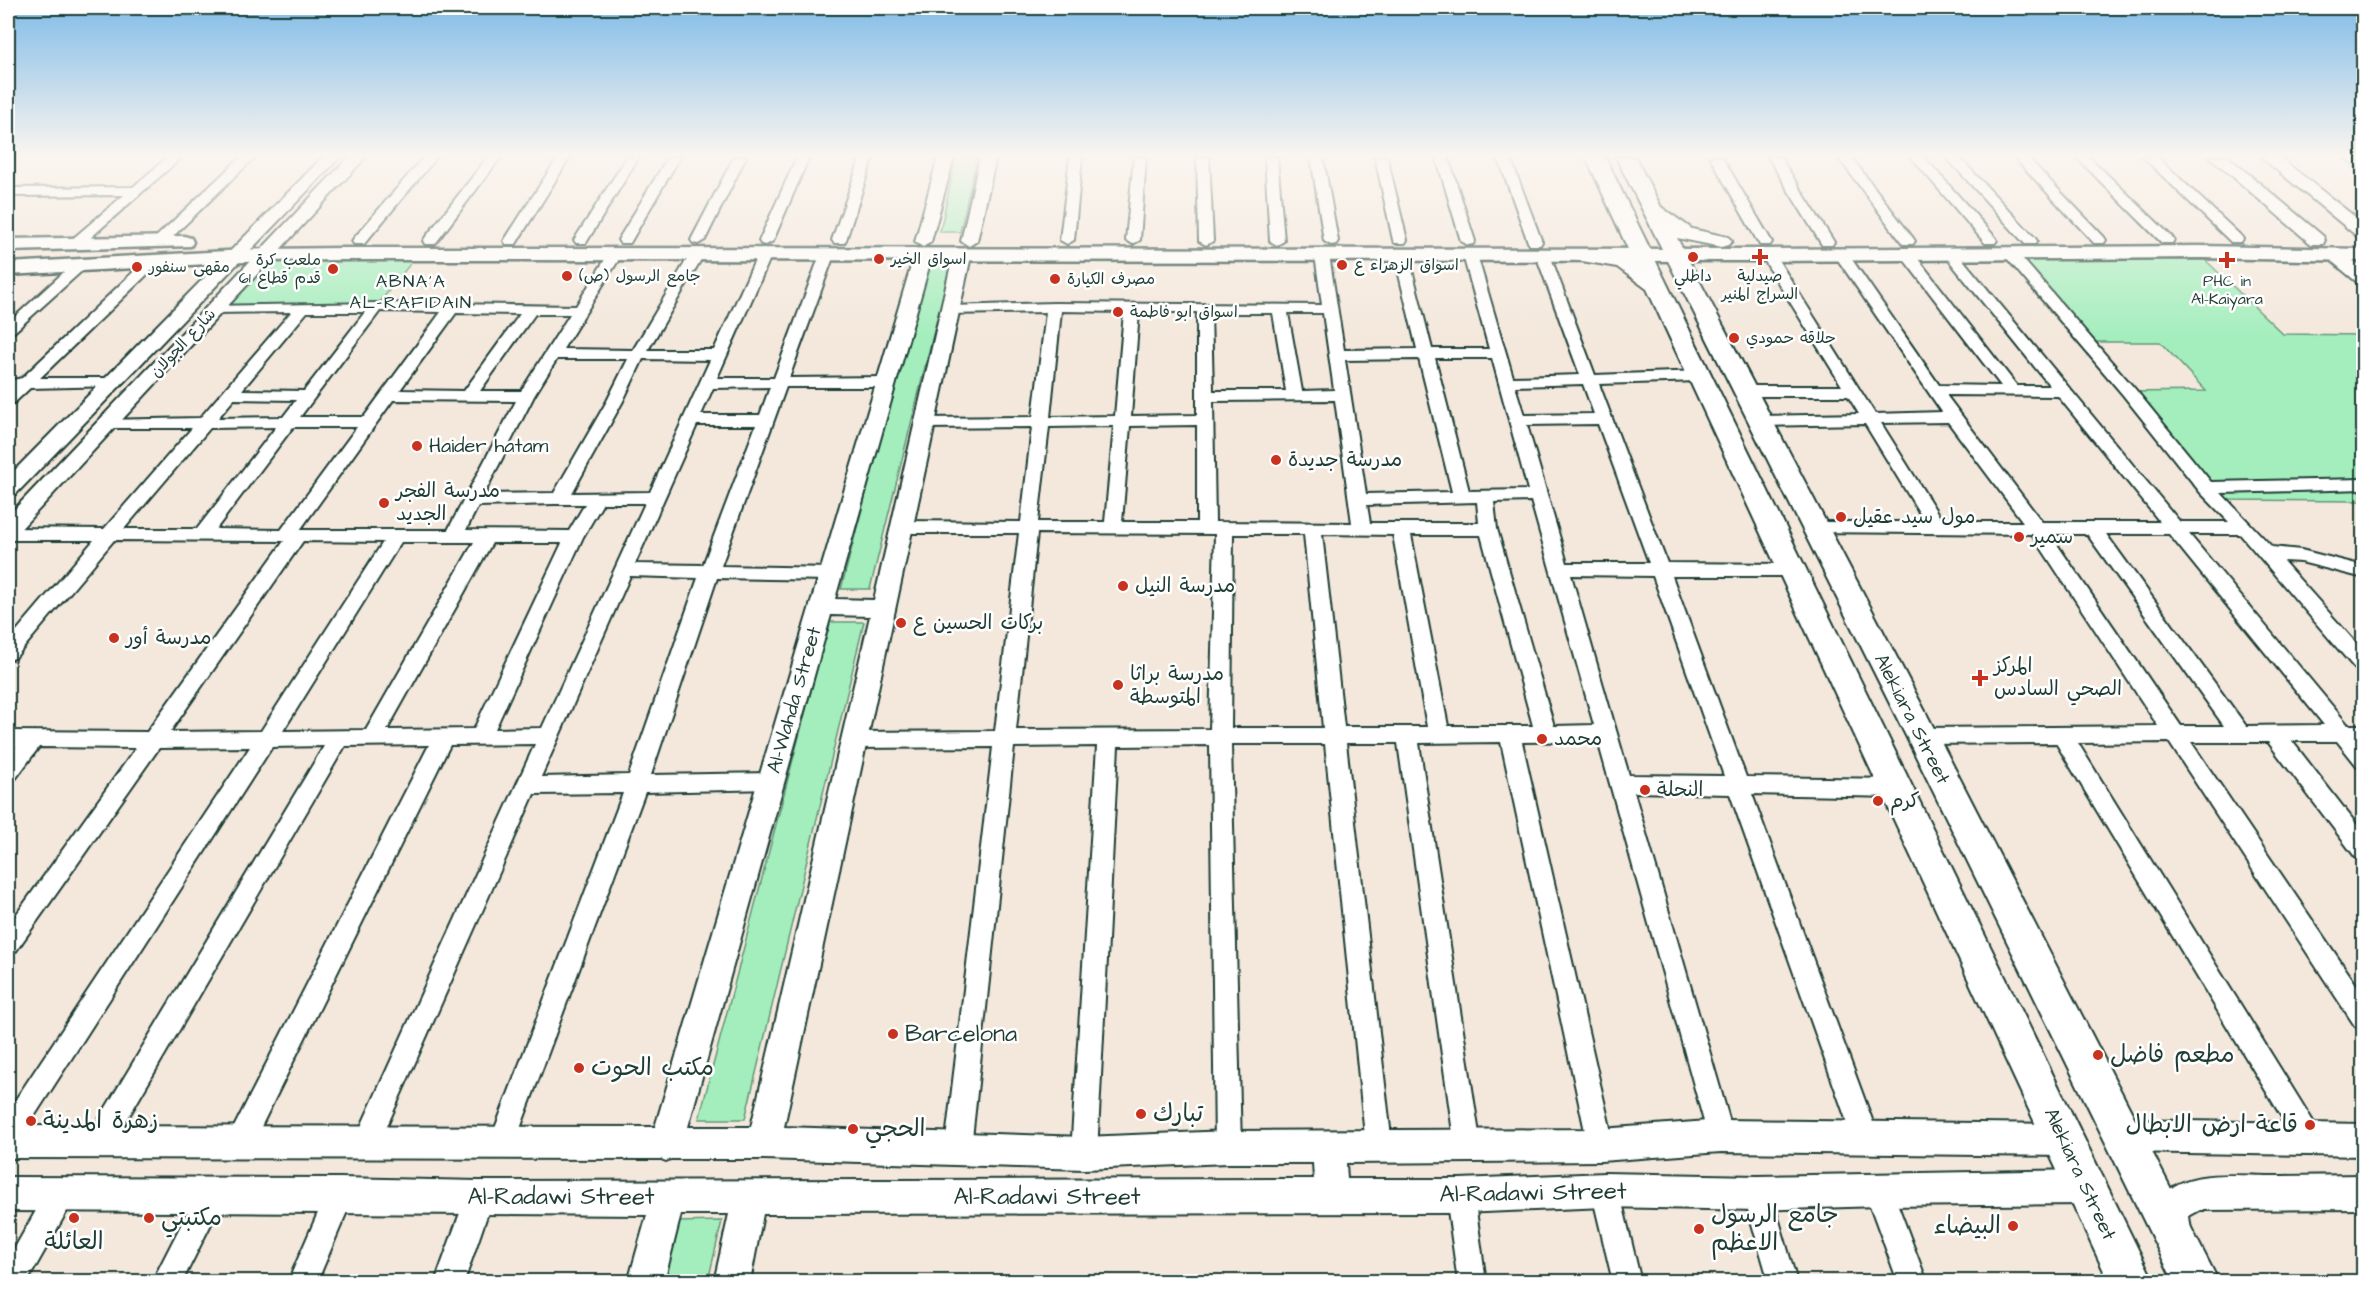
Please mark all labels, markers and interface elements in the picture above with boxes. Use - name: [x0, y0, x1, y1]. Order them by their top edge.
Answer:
- place label: اسواق الخير: [889, 248, 967, 270]
- place label: ملعب كرة قدم قطاع 61: [239, 249, 321, 290]
- marker: داطلي: [1686, 250, 1700, 264]
- marker: صيدلية السراج المنير: [1753, 250, 1767, 264]
- marker: PHC in Al-Kaiyara: [2218, 251, 2236, 269]
- marker: اسواق الخير: [872, 252, 886, 266]
- place label: اسواق الزهراء ع: [1354, 254, 1459, 276]
- place label: مقهى سنفور: [147, 256, 230, 278]
- marker: اسواق الزهراء ع: [1335, 258, 1349, 272]
- marker: مقهى سنفور: [130, 260, 144, 274]
- marker: ملعب كرة قدم قطاع 61: [326, 262, 340, 276]
- place label: جامع الرسول (ص): [579, 265, 701, 287]
- place label: داطلي: [1674, 265, 1712, 290]
- place label: صيدلية السراج المنير: [1720, 265, 1798, 305]
- place label: مصرف الكيارة: [1067, 268, 1155, 290]
- district label: ABNA'A AL-RAFIDAIN: [350, 269, 472, 315]
- marker: جامع الرسول (ص): [560, 269, 574, 283]
- place label: PHC in Al-Kaiyara: [2191, 270, 2263, 311]
- marker: مصرف الكيارة: [1048, 272, 1062, 286]
- place label: اسواق ابو فاطمة: [1130, 301, 1238, 323]
- street label: شارع الجولان: [145, 304, 221, 382]
- marker: اسواق ابو فاطمة: [1111, 305, 1125, 319]
- place label: حلاقه حمودي: [1746, 327, 1836, 349]
- marker: حلاقه حمودي: [1727, 331, 1741, 345]
- place label: Haider hatam: [429, 432, 549, 460]
- marker: Haider hatam: [410, 439, 424, 453]
- place label: مدرسة جديدة: [1288, 446, 1402, 474]
- marker: مدرسة جديدة: [1269, 453, 1283, 467]
- place label: مدرسة الفجر الجديد: [394, 477, 500, 528]
- marker: مدرسة الفجر الجديد: [377, 496, 391, 510]
- place label: مول سيد عقيل: [1853, 503, 1975, 531]
- marker: مول سيد عقيل: [1834, 510, 1848, 524]
- place label: سمير: [2029, 523, 2073, 551]
- marker: سمير: [2012, 530, 2026, 544]
- place label: مدرسة النيل: [1135, 572, 1235, 600]
- marker: مدرسة النيل: [1116, 579, 1130, 593]
- place label: بركات الحسين ع: [913, 609, 1043, 637]
- marker: بركات الحسين ع: [894, 616, 908, 630]
- street label: Al-Wahda Street: [760, 623, 828, 777]
- place label: مدرسة أور: [124, 624, 212, 652]
- marker: مدرسة أور: [107, 631, 121, 645]
- street label: Alekiara Street: [1867, 649, 1957, 789]
- place label: المركز الصحي السادس: [1992, 652, 2122, 706]
- place label: مدرسة براثا المتوسطة: [1130, 660, 1224, 711]
- marker: المركز الصحي السادس: [1971, 669, 1989, 687]
- marker: مدرسة براثا المتوسطة: [1111, 678, 1125, 692]
- place label: محمد: [1554, 725, 1602, 753]
- marker: محمد: [1535, 732, 1549, 746]
- place label: النحلة: [1657, 776, 1703, 804]
- marker: النحلة: [1638, 783, 1652, 797]
- place label: كرم: [1890, 787, 1920, 816]
- marker: كرم: [1871, 794, 1885, 808]
- place label: Barcelona: [905, 1017, 1017, 1051]
- marker: Barcelona: [886, 1027, 900, 1041]
- place label: مطعم فاضل: [2110, 1038, 2235, 1072]
- marker: مطعم فاضل: [2091, 1048, 2105, 1062]
- place label: مكتب الحوت: [591, 1051, 714, 1085]
- marker: مكتب الحوت: [572, 1061, 586, 1075]
- place label: تبارك: [1153, 1097, 1204, 1131]
- street label: Alekiara Street: [2037, 1103, 2123, 1245]
- place label: زهرة المدينة: [43, 1104, 158, 1138]
- marker: تبارك: [1134, 1107, 1148, 1121]
- place label: قاعة ارض الابطال: [2126, 1108, 2298, 1142]
- place label: الحجي: [865, 1112, 926, 1149]
- marker: زهرة المدينة: [24, 1114, 38, 1128]
- marker: قاعة ارض الابطال: [2303, 1118, 2317, 1132]
- marker: الحجي: [846, 1122, 860, 1136]
- street label: Al-Radawi Street: [1439, 1174, 1627, 1212]
- street label: Al-Radawi Street: [467, 1180, 655, 1214]
- street label: Al-Radawi Street: [953, 1180, 1141, 1214]
- place label: جامع الرسول الاعظم: [1711, 1198, 1839, 1260]
- place label: مكتبتي: [161, 1201, 222, 1238]
- place label: البيضاء: [1933, 1209, 2001, 1243]
- marker: العائلة: [67, 1211, 81, 1225]
- marker: مكتبتي: [142, 1211, 156, 1225]
- marker: البيضاء: [2006, 1219, 2020, 1233]
- marker: جامع الرسول الاعظم: [1692, 1222, 1706, 1236]
- place label: العائلة: [44, 1225, 104, 1259]

